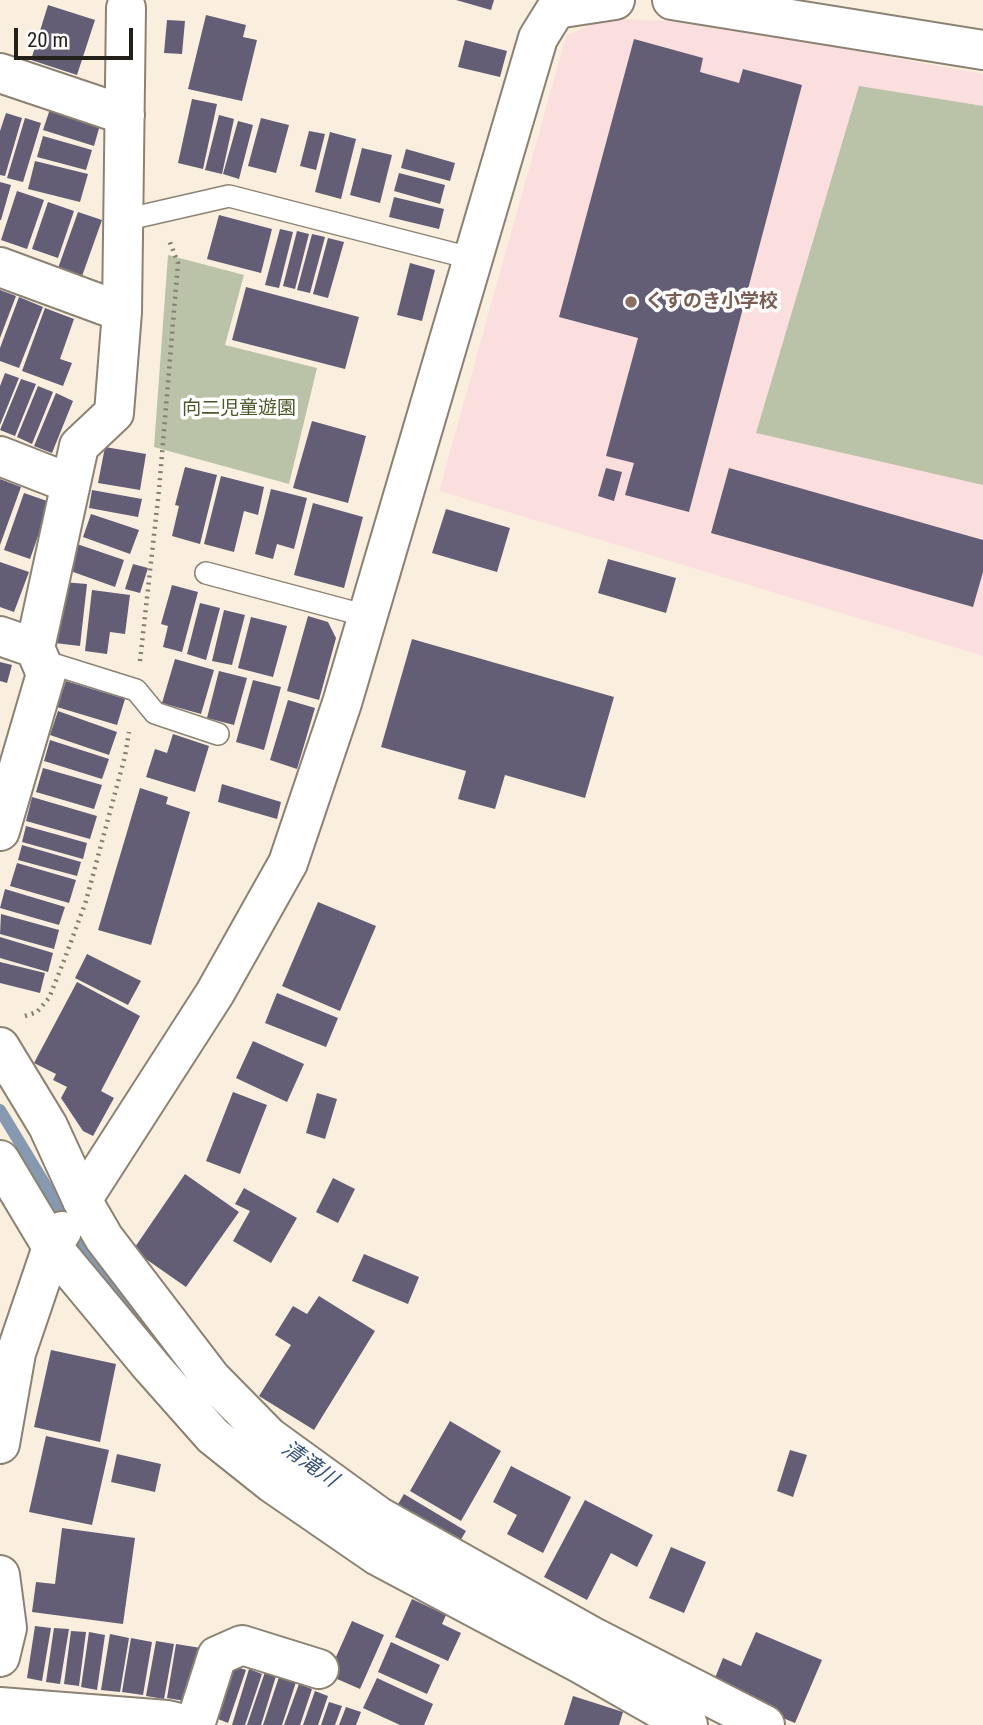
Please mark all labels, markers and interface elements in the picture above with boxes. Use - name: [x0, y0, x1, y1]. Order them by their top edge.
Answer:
- scale bar: [18, 14, 136, 58]
- text: 20 m: [27, 28, 68, 52]
- place label: くすのき小学校: [645, 291, 778, 313]
- marker: くすのき小学校: [623, 294, 639, 310]
- park label: 向二児童遊園: [182, 398, 296, 420]
- water label: 清滝川: [276, 1437, 342, 1493]

